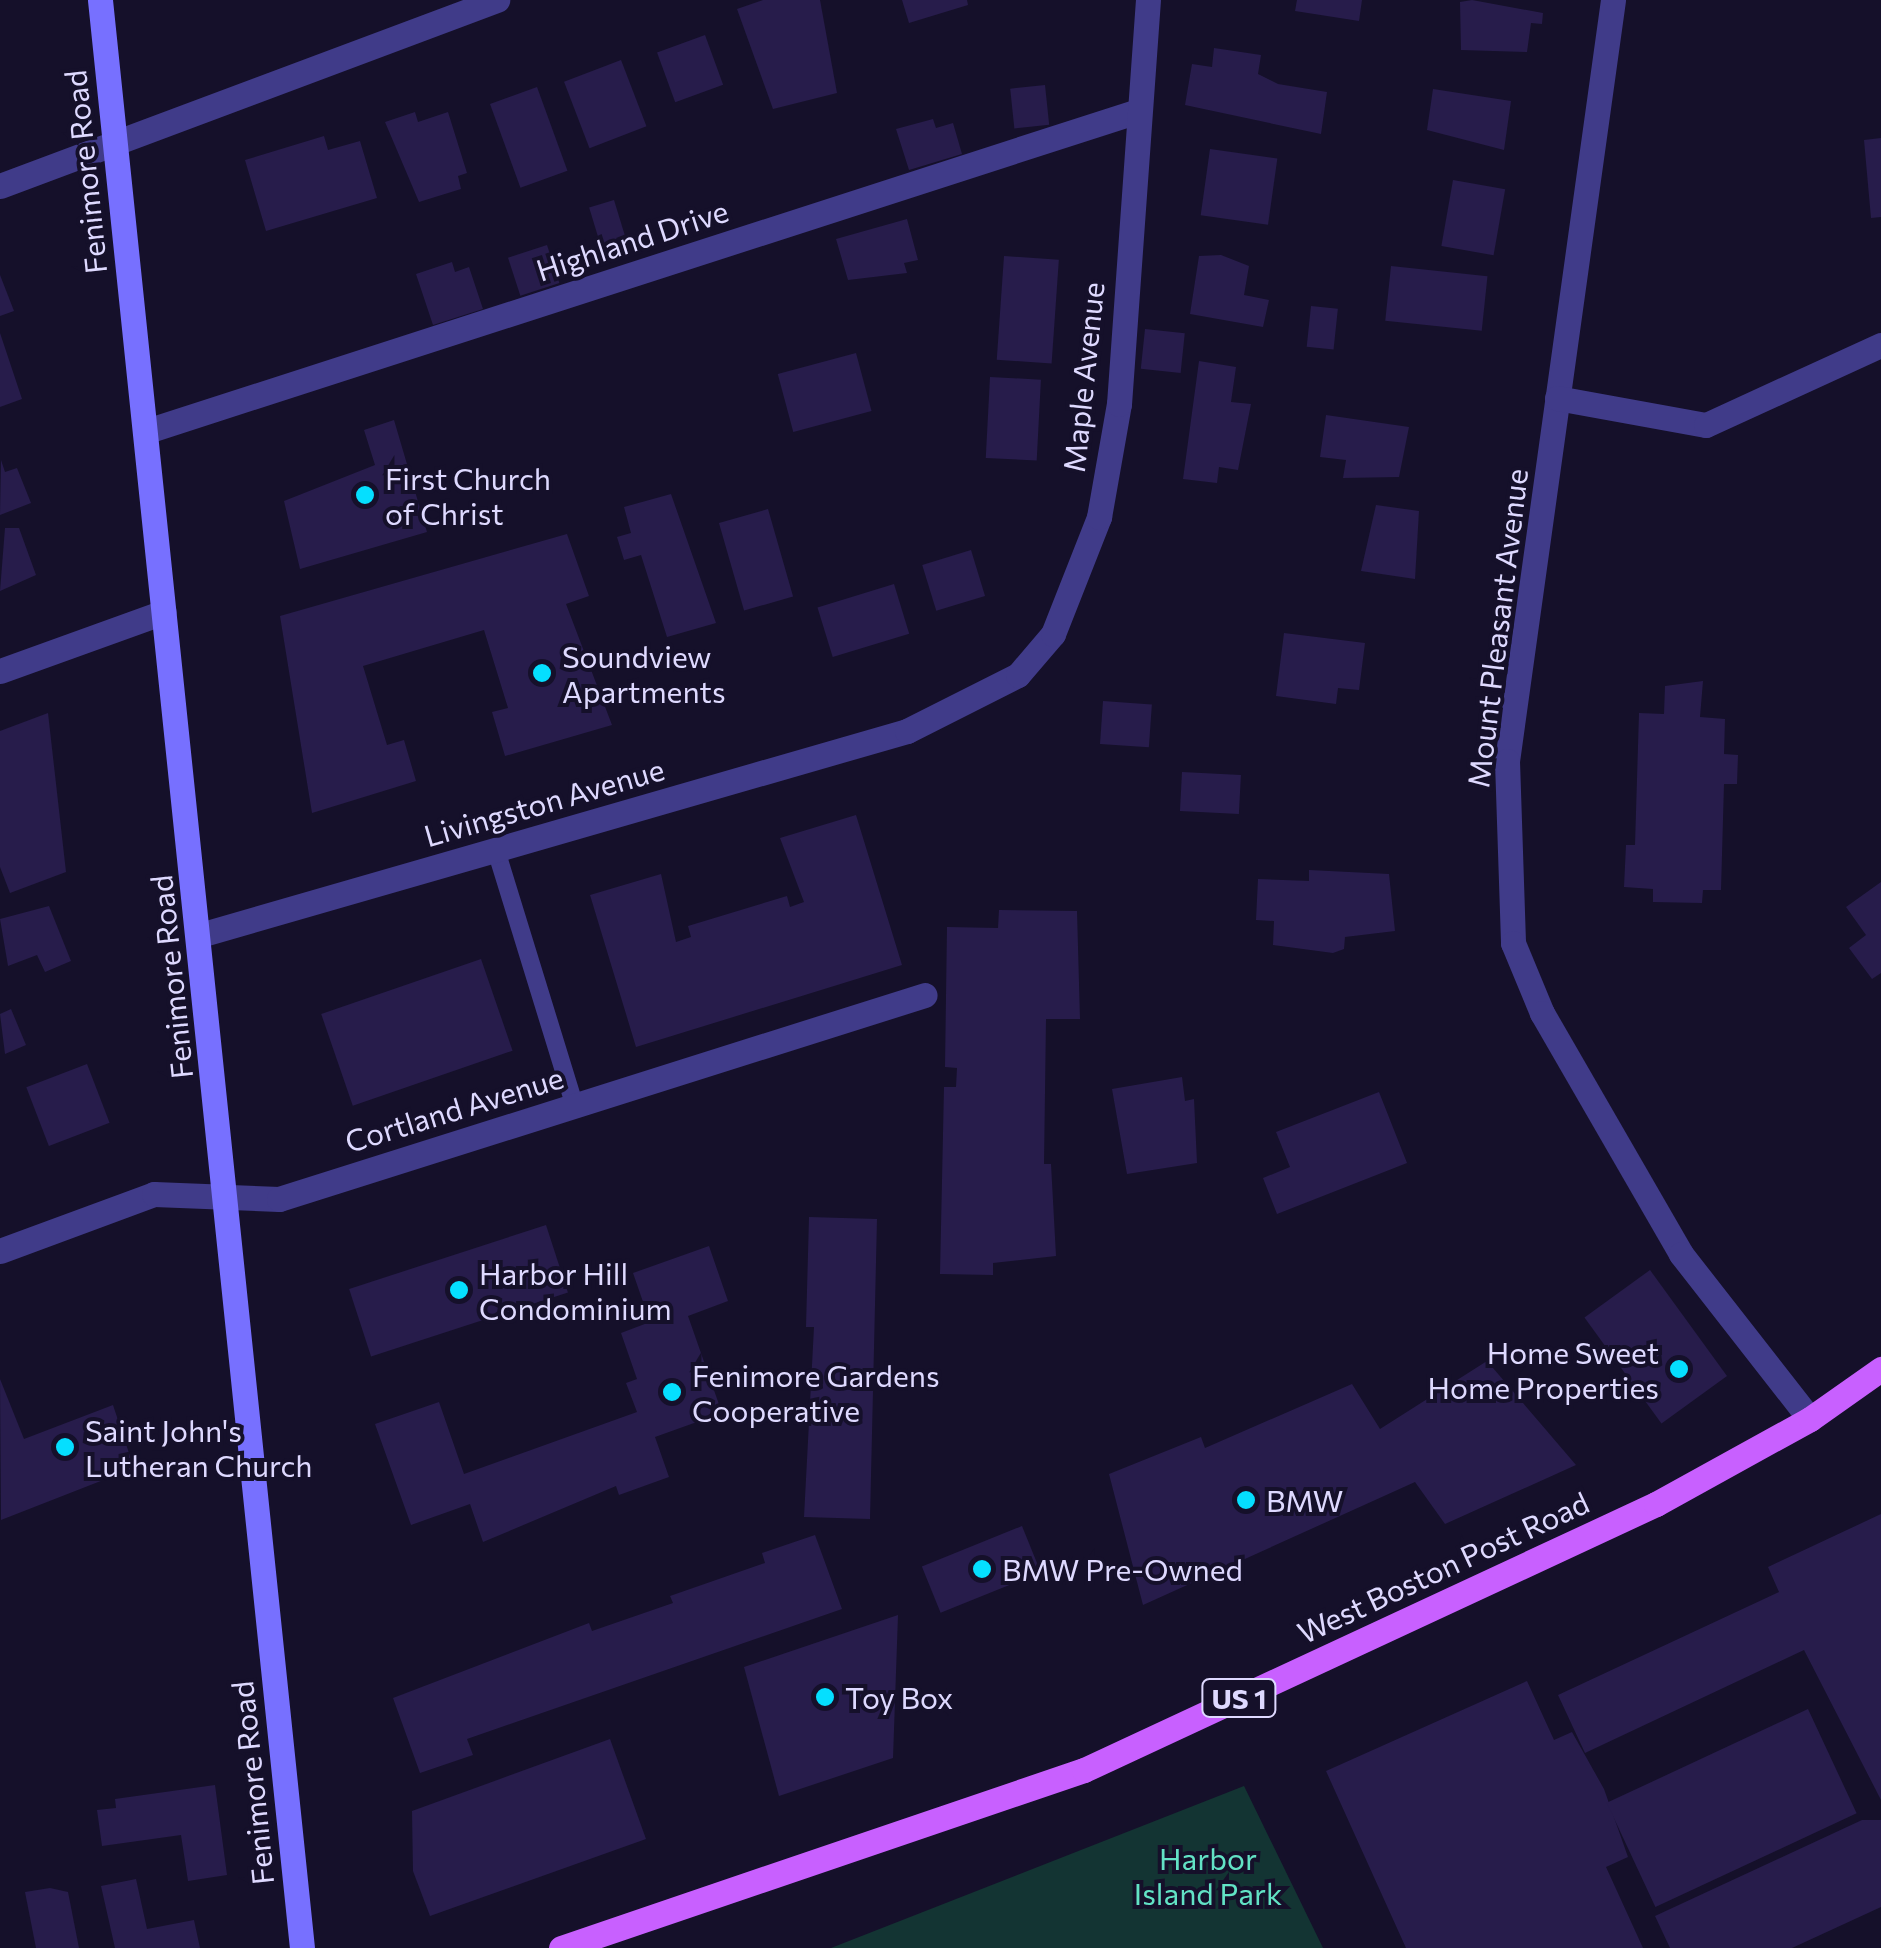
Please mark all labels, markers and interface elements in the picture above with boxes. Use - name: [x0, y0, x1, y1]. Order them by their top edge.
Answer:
- street label: Fenimore Road: [56, 68, 114, 276]
- street label: Highland Drive: [531, 192, 733, 288]
- street label: Maple Avenue: [1055, 280, 1111, 474]
- place label: First Church of Christ: [385, 460, 551, 530]
- street label: Mount Pleasant Avenue: [1460, 466, 1534, 790]
- marker: First Church of Christ: [354, 484, 376, 506]
- place label: Soundview Apartments: [562, 638, 726, 708]
- marker: Soundview Apartments: [531, 662, 553, 684]
- street label: Livingston Avenue: [420, 751, 668, 853]
- street label: Fenimore Road: [142, 873, 200, 1081]
- street label: Cortland Avenue: [341, 1059, 567, 1159]
- place label: Harbor Hill Condominium: [479, 1255, 672, 1326]
- marker: Harbor Hill Condominium: [448, 1279, 470, 1301]
- place label: Home Sweet Home Properties: [1428, 1334, 1659, 1404]
- place label: Fenimore Gardens Cooperative: [692, 1357, 940, 1428]
- marker: Home Sweet Home Properties: [1668, 1358, 1690, 1380]
- marker: Fenimore Gardens Cooperative: [661, 1381, 683, 1403]
- place label: Saint John's Lutheran Church: [85, 1412, 313, 1482]
- marker: Saint John's Lutheran Church: [54, 1436, 76, 1458]
- place label: BMW: [1266, 1482, 1343, 1518]
- street label: West Boston Post Road: [1292, 1484, 1594, 1650]
- marker: BMW: [1235, 1489, 1257, 1511]
- place label: BMW Pre-Owned: [1002, 1551, 1243, 1587]
- marker: BMW Pre-Owned: [971, 1558, 993, 1580]
- road number: US 1: [1199, 1675, 1279, 1721]
- street label: Fenimore Road: [223, 1679, 281, 1887]
- place label: Toy Box: [845, 1679, 953, 1715]
- marker: Toy Box: [814, 1686, 836, 1708]
- park label: Harbor Island Park: [1134, 1840, 1282, 1910]

